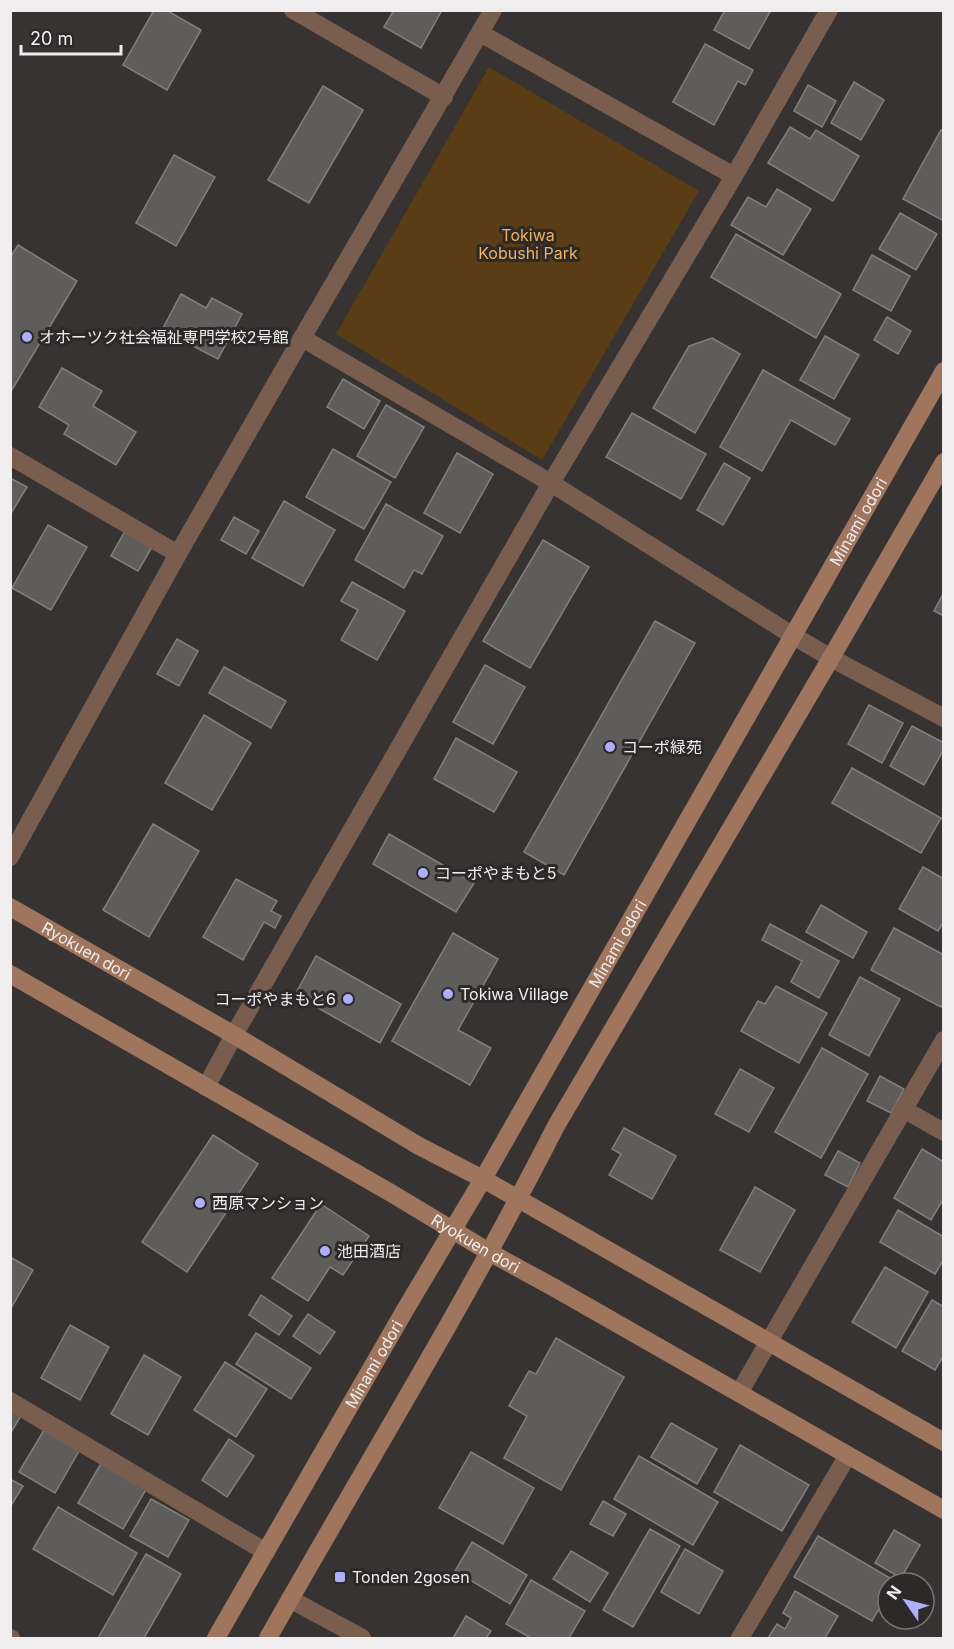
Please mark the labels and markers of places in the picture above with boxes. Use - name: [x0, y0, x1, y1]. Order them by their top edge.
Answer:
- place label: オホーツク社会福祉専門学校2号館: [39, 327, 288, 347]
- marker: オホーツク社会福祉専門学校2号館: [20, 330, 34, 344]
- place label: コーポ緑苑: [622, 737, 702, 757]
- marker: コーポ緑苑: [603, 740, 617, 754]
- place label: コーポやまもと5: [435, 863, 556, 883]
- marker: コーポやまもと5: [416, 866, 430, 880]
- place label: Tokiwa Village: [460, 984, 569, 1004]
- marker: Tokiwa Village: [441, 987, 455, 1001]
- place label: コーポやまもと6: [214, 989, 336, 1009]
- marker: コーポやまもと6: [341, 992, 355, 1006]
- place label: 西原マンション: [212, 1193, 324, 1213]
- marker: 西原マンション: [193, 1196, 207, 1210]
- place label: 池田酒店: [337, 1241, 401, 1261]
- marker: 池田酒店: [318, 1244, 332, 1258]
- place label: Tonden 2gosen: [352, 1567, 470, 1587]
- marker: Tonden 2gosen: [333, 1570, 347, 1584]

